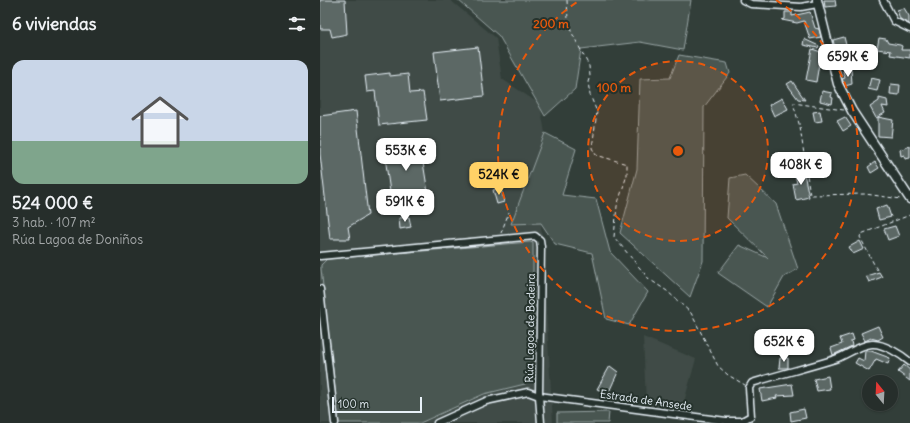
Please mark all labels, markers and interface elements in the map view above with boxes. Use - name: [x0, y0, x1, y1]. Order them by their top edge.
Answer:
- text: 6 viviendas: [12, 13, 96, 35]
- icon: filters: [286, 13, 308, 35]
- text: 200 m: [533, 16, 569, 31]
- pin: 659K €: [815, 44, 881, 78]
- text: 659K €: [827, 48, 869, 65]
- text: 100 m: [597, 80, 631, 95]
- icon: home: [124, 86, 196, 158]
- pin: 553K €: [373, 138, 439, 172]
- text: 553K €: [385, 142, 427, 159]
- centre of rings: [671, 144, 685, 158]
- pin: 408K €: [768, 152, 834, 186]
- text: 408K €: [779, 156, 823, 173]
- pin: 524K €: [466, 162, 532, 196]
- text: 524K €: [478, 166, 520, 183]
- pin: 591K €: [372, 189, 438, 223]
- text: 524 000 €: [12, 192, 93, 214]
- text: 591K €: [385, 193, 425, 210]
- text: 3 hab. · 107 m²: [12, 214, 96, 231]
- text: Rúa Lagoa de Doniños: [12, 231, 143, 248]
- street label: Rúa Lagoa de Bodeira: [522, 273, 538, 383]
- pin: 652K €: [751, 329, 817, 363]
- text: 652K €: [763, 333, 805, 350]
- north arrow: [862, 375, 898, 411]
- map controls: [862, 375, 898, 411]
- street label: Estrada de Ansede: [599, 387, 693, 413]
- scale bar: [332, 395, 422, 414]
- text: 100 m: [338, 397, 369, 411]

